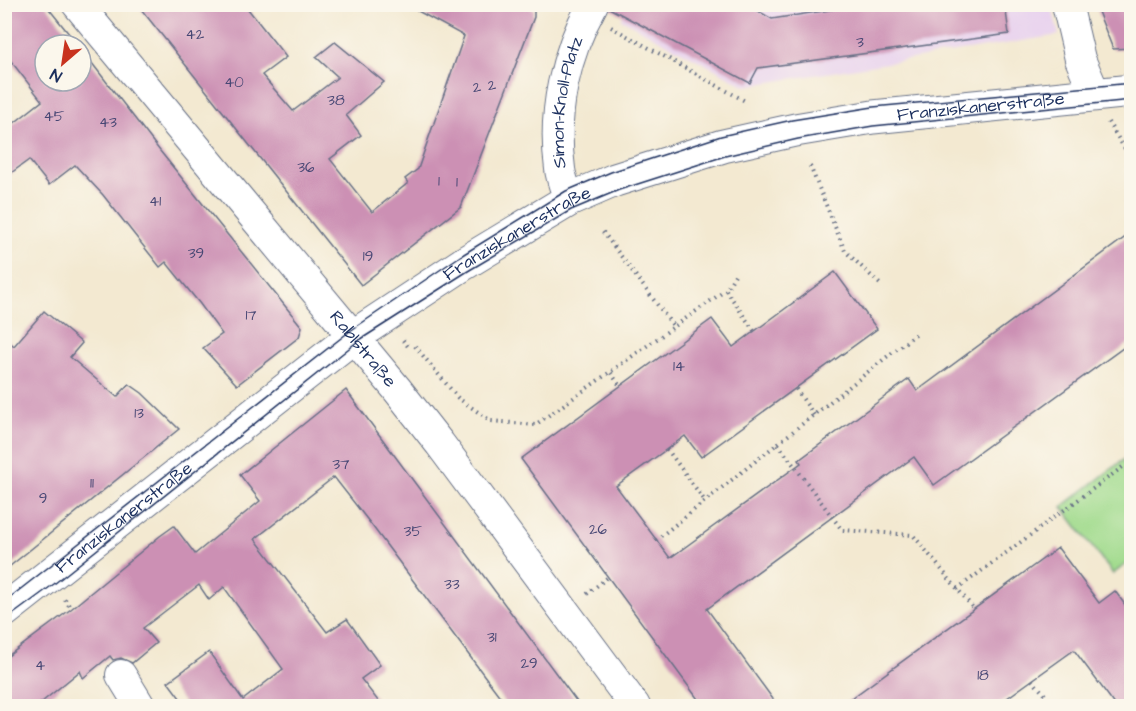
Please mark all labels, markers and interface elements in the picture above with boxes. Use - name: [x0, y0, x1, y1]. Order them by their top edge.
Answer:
- house number: 42: [186, 24, 205, 45]
- street label: Simon-Knoll-Platz: [545, 32, 589, 170]
- house number: 3: [856, 32, 864, 53]
- north arrow: [33, 33, 93, 93]
- text: N: [46, 63, 66, 87]
- house number: 40: [224, 72, 244, 93]
- house number: 2: [488, 75, 497, 96]
- house number: 2: [473, 77, 482, 98]
- street label: Franziskanerstraße: [896, 85, 1066, 127]
- house number: 38: [327, 90, 345, 111]
- house number: 45: [44, 106, 65, 127]
- house number: 43: [99, 112, 117, 133]
- house number: 36: [297, 157, 315, 178]
- house number: 1: [438, 171, 440, 192]
- house number: 1: [456, 172, 458, 193]
- street label: Franziskanerstraße: [438, 179, 595, 286]
- house number: 41: [149, 191, 161, 212]
- house number: 39: [188, 243, 204, 264]
- house number: 19: [363, 246, 373, 267]
- house number: 17: [245, 305, 257, 326]
- street label: Rablstraße: [324, 305, 403, 393]
- house number: 14: [673, 356, 685, 377]
- house number: 13: [134, 403, 144, 424]
- house number: 37: [333, 454, 349, 475]
- street label: Franziskanerstraße: [50, 455, 198, 579]
- house number: 11: [90, 473, 94, 494]
- house number: 9: [39, 488, 47, 509]
- house number: 26: [589, 519, 608, 540]
- house number: 35: [404, 521, 422, 542]
- house number: 33: [444, 574, 460, 595]
- house number: 31: [487, 627, 497, 648]
- house number: 29: [520, 653, 538, 674]
- house number: 4: [35, 655, 45, 676]
- house number: 18: [977, 665, 989, 686]

